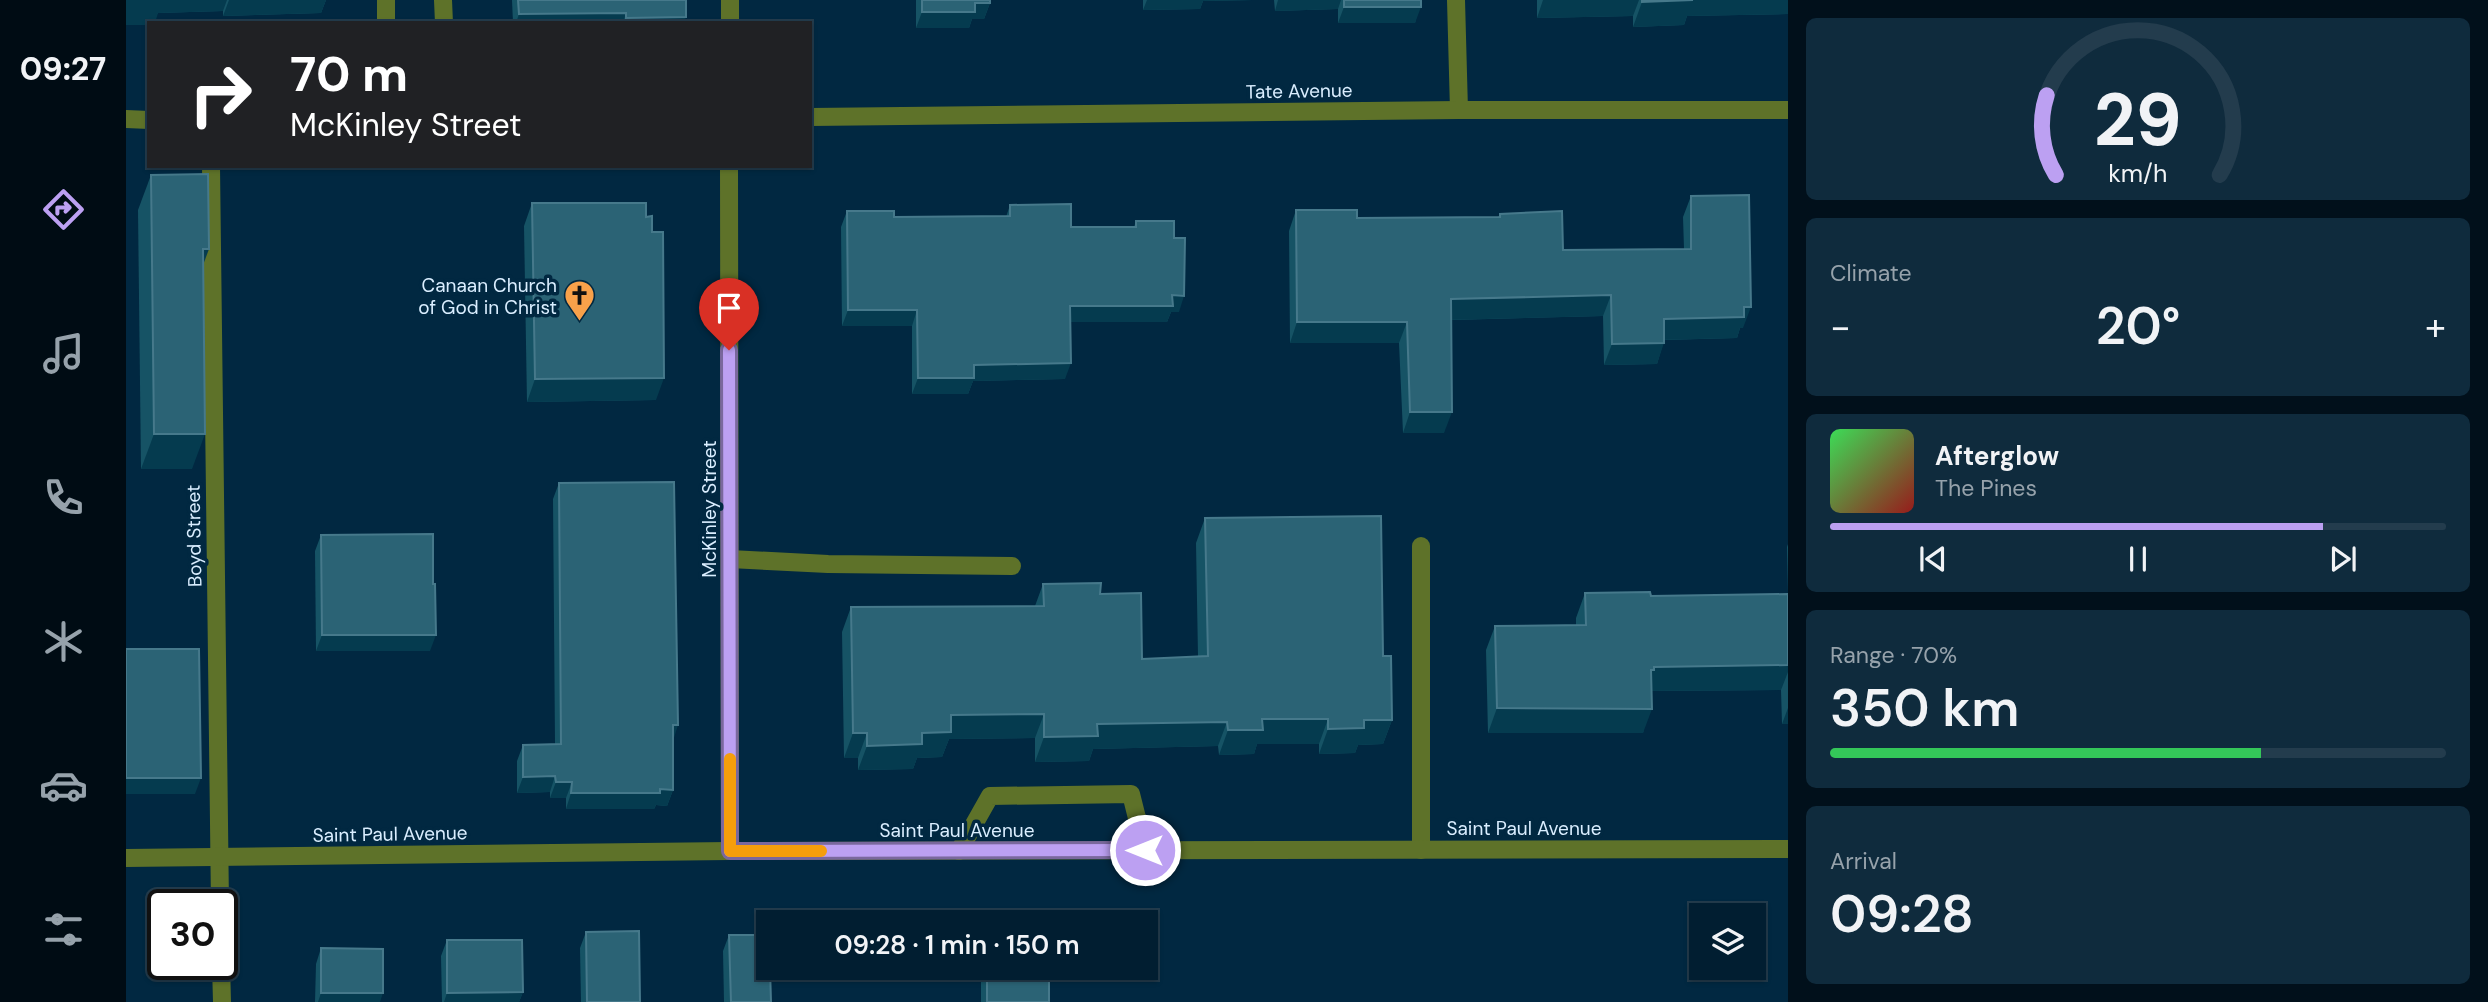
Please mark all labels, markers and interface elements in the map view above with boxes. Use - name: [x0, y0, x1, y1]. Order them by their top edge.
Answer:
- text: 70 m: [290, 42, 408, 106]
- text: 09:27: [20, 48, 106, 90]
- icon: right: [175, 49, 266, 140]
- text: 29: [2094, 73, 2182, 168]
- street label: Tate Avenue: [1245, 78, 1353, 104]
- text: McKinley Street: [290, 104, 522, 146]
- text: km/h: [2108, 157, 2168, 190]
- icon: directions: [39, 185, 88, 234]
- text: Climate: [1830, 258, 1912, 288]
- place label: Canaan Church of God in Christ: [418, 273, 557, 320]
- pin: [699, 278, 759, 350]
- church icon: Canaan Church of God in Christ: [563, 279, 597, 323]
- icon: arrive: [710, 289, 748, 327]
- text: 20°: [2096, 292, 2180, 360]
- text: −: [1830, 302, 1851, 352]
- text: +: [2425, 302, 2446, 352]
- icon: music: [39, 329, 88, 378]
- text: Afterglow: [1935, 439, 2059, 473]
- street label: McKinley Street: [697, 440, 722, 578]
- icon: phone: [39, 473, 88, 522]
- text: The Pines: [1935, 473, 2037, 503]
- street label: Boyd Street: [181, 485, 207, 587]
- icon: previous: [1914, 540, 1952, 578]
- icon: pause: [2119, 540, 2157, 578]
- icon: next: [2324, 540, 2362, 578]
- icon: climate: [39, 617, 88, 666]
- text: Range · 70%: [1830, 640, 1957, 670]
- text: 350 km: [1830, 674, 2019, 742]
- icon: car: [39, 761, 88, 810]
- position arrow: [1108, 813, 1182, 887]
- street label: Saint Paul Avenue: [1447, 816, 1601, 841]
- street label: Saint Paul Avenue: [880, 818, 1034, 843]
- street label: Saint Paul Avenue: [312, 820, 468, 848]
- text: Arrival: [1830, 846, 1897, 876]
- text: 09:28: [1830, 880, 1974, 948]
- speed limit sign: 30: [147, 889, 238, 980]
- map controls: [1689, 903, 1766, 980]
- button: layers: [1689, 903, 1766, 980]
- icon: filters: [39, 905, 88, 954]
- text: 09:28 · 1 min · 150 m: [834, 928, 1080, 962]

